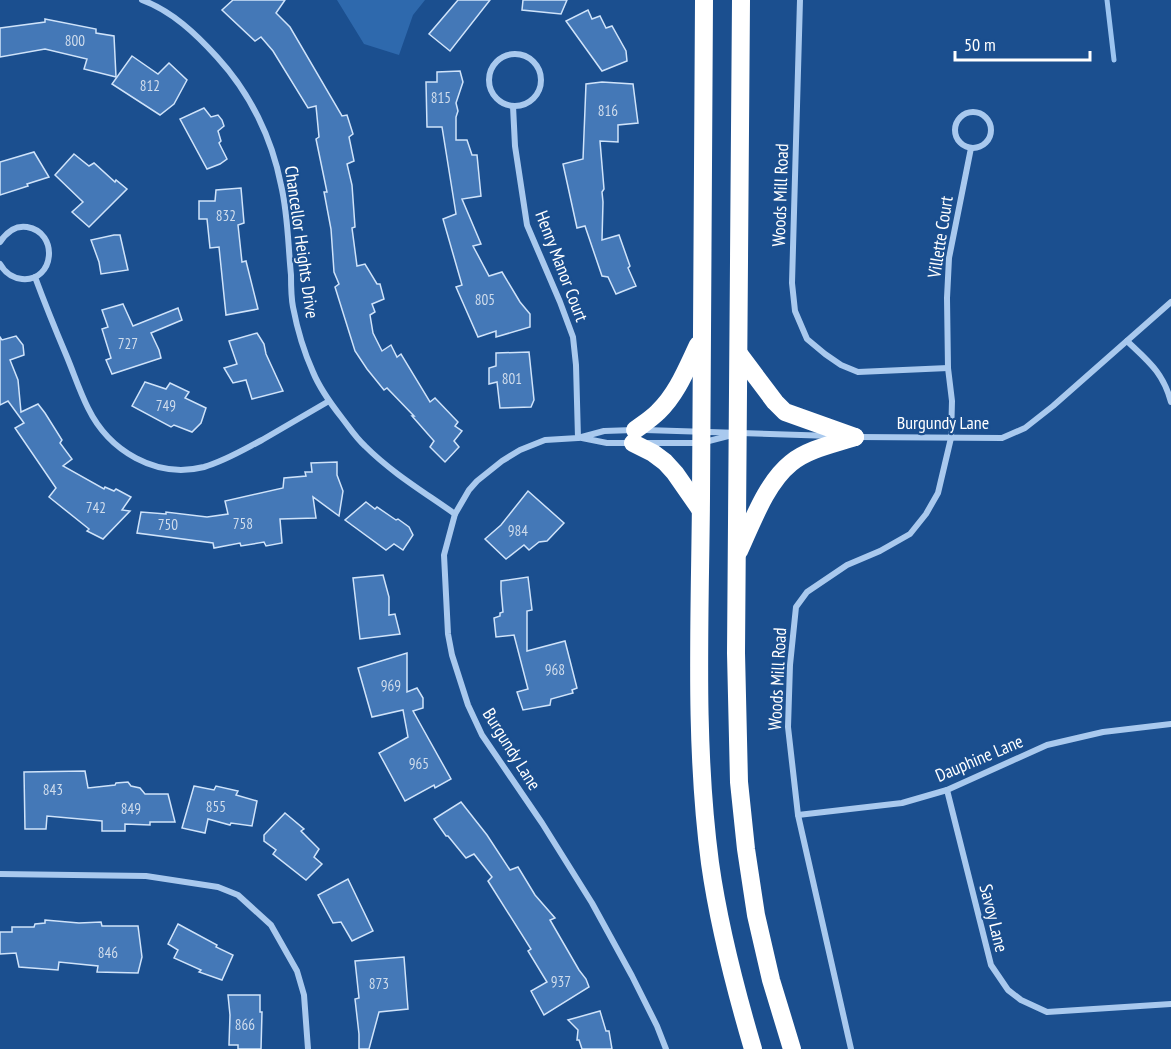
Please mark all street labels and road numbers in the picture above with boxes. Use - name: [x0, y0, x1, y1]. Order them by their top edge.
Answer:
- street label: Woods Mill Road: [767, 143, 793, 247]
- street label: Chancellor Heights Drive: [280, 164, 324, 320]
- street label: Villette Court: [922, 194, 958, 281]
- street label: Henry Manor Court: [530, 207, 594, 325]
- street label: Burgundy Lane: [897, 411, 989, 434]
- street label: Woods Mill Road: [763, 627, 791, 731]
- street label: Burgundy Lane: [478, 704, 546, 794]
- street label: Dauphine Lane: [932, 729, 1026, 787]
- street label: Savoy Lane: [974, 882, 1014, 954]

